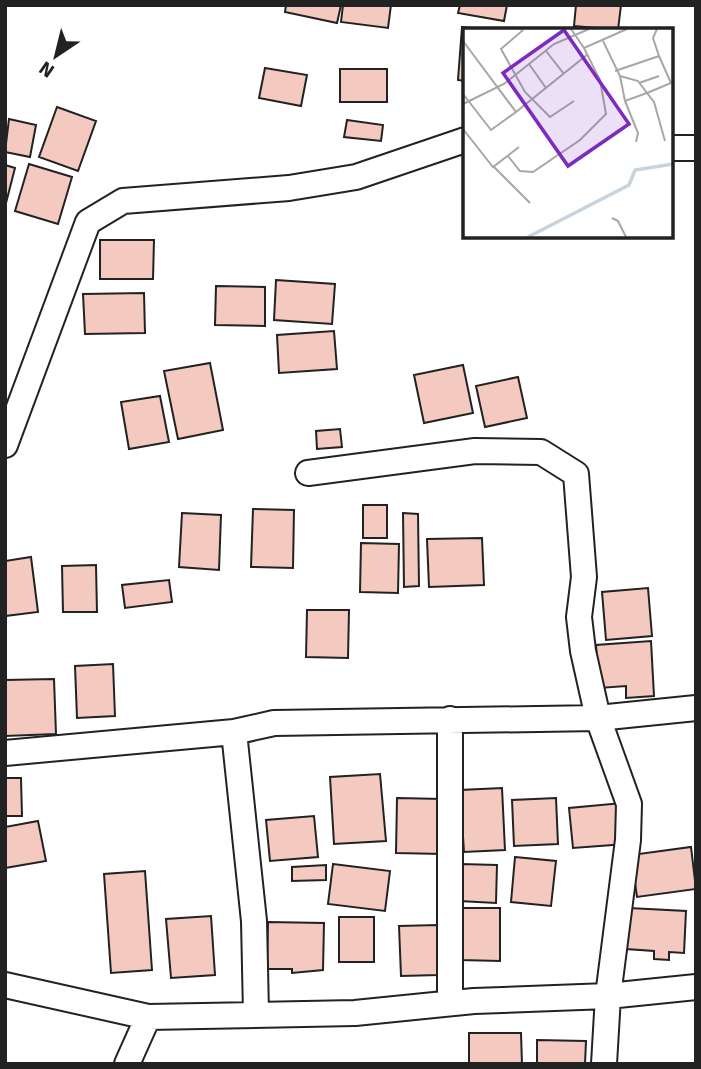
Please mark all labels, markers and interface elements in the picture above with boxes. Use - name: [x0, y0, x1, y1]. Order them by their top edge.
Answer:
- north arrow: [21, 21, 91, 91]
- inset map: [463, 28, 673, 238]
- text: N: [35, 55, 59, 83]

